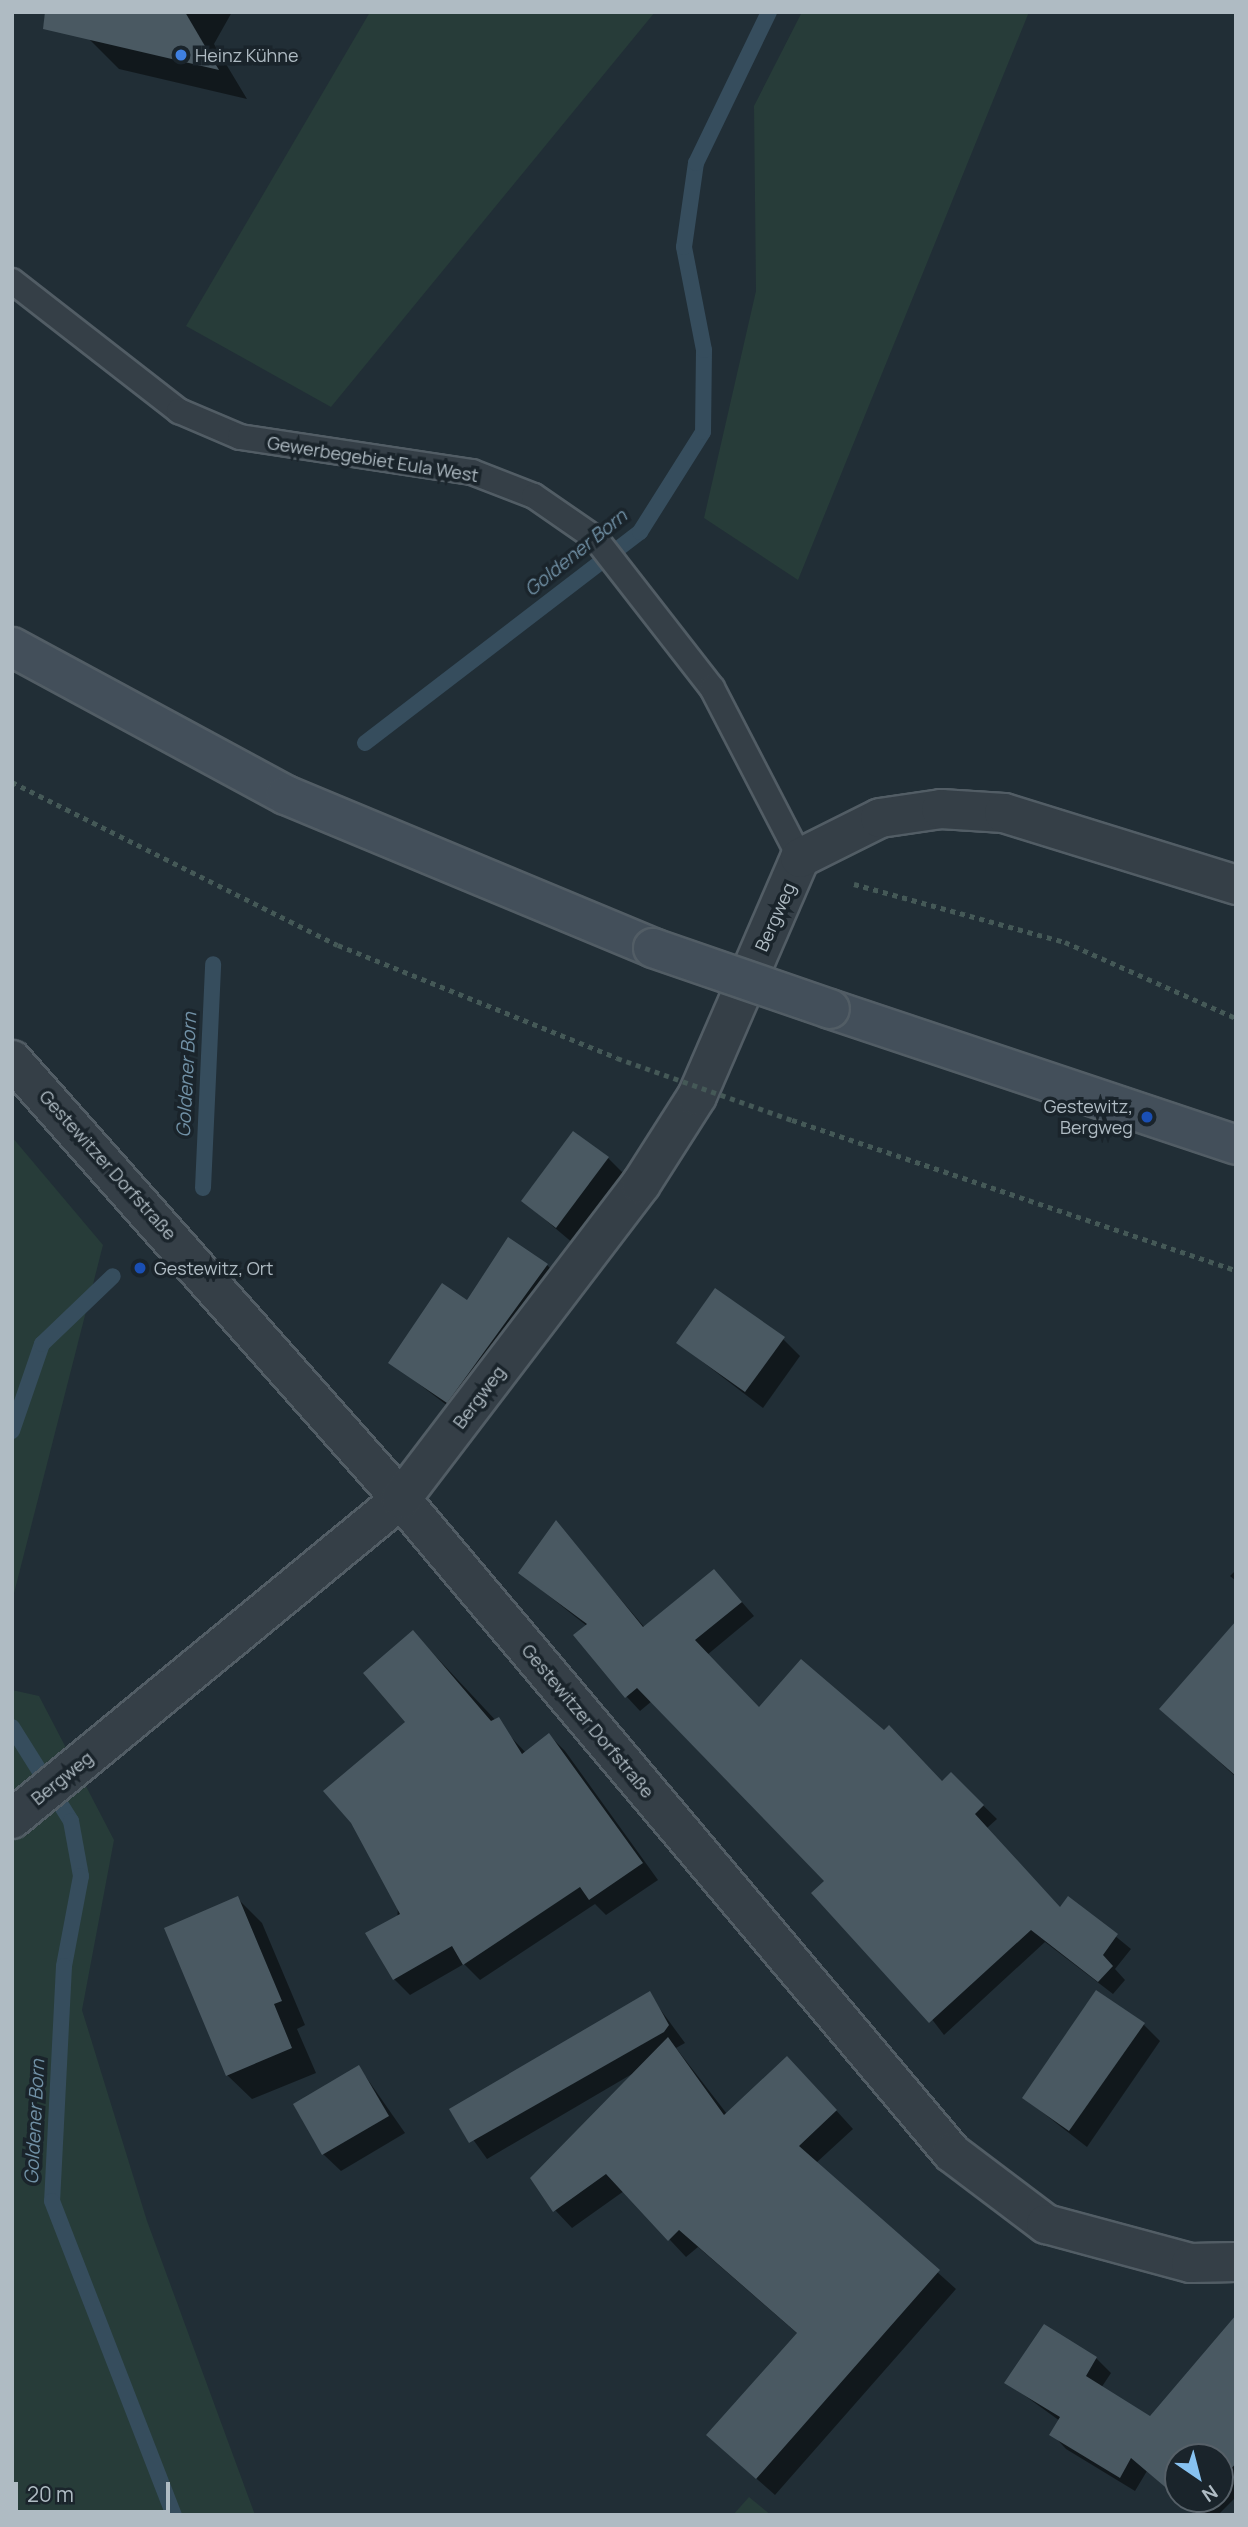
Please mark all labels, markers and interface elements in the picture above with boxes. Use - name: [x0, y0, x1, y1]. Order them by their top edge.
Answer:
- place label: Heinz Kühne: [195, 44, 298, 66]
- marker: Heinz Kühne: [173, 47, 189, 63]
- street label: Gewerbegebiet Eula West: [266, 432, 480, 486]
- water label: Goldener Born: [520, 505, 632, 601]
- street label: Bergweg: [750, 879, 800, 955]
- water label: Goldener Born: [172, 1012, 202, 1138]
- street label: Gestewitzer Dorfstraße: [35, 1086, 181, 1244]
- place label: Gestewitz, Bergweg: [1044, 1096, 1133, 1138]
- marker: Gestewitz, Bergweg: [1139, 1109, 1155, 1125]
- place label: Gestewitz, Ort: [154, 1257, 274, 1279]
- marker: Gestewitz, Ort: [132, 1260, 148, 1276]
- street label: Bergweg: [448, 1361, 510, 1433]
- street label: Gestewitzer Dorfstraße: [517, 1640, 659, 1802]
- street label: Bergweg: [27, 1747, 97, 1809]
- water label: Goldener Born: [20, 2059, 50, 2185]
- north arrow: [1164, 2443, 1234, 2513]
- scale bar: [18, 2468, 173, 2512]
- text: N: [1197, 2479, 1223, 2508]
- text: 20 m: [27, 2480, 74, 2508]

